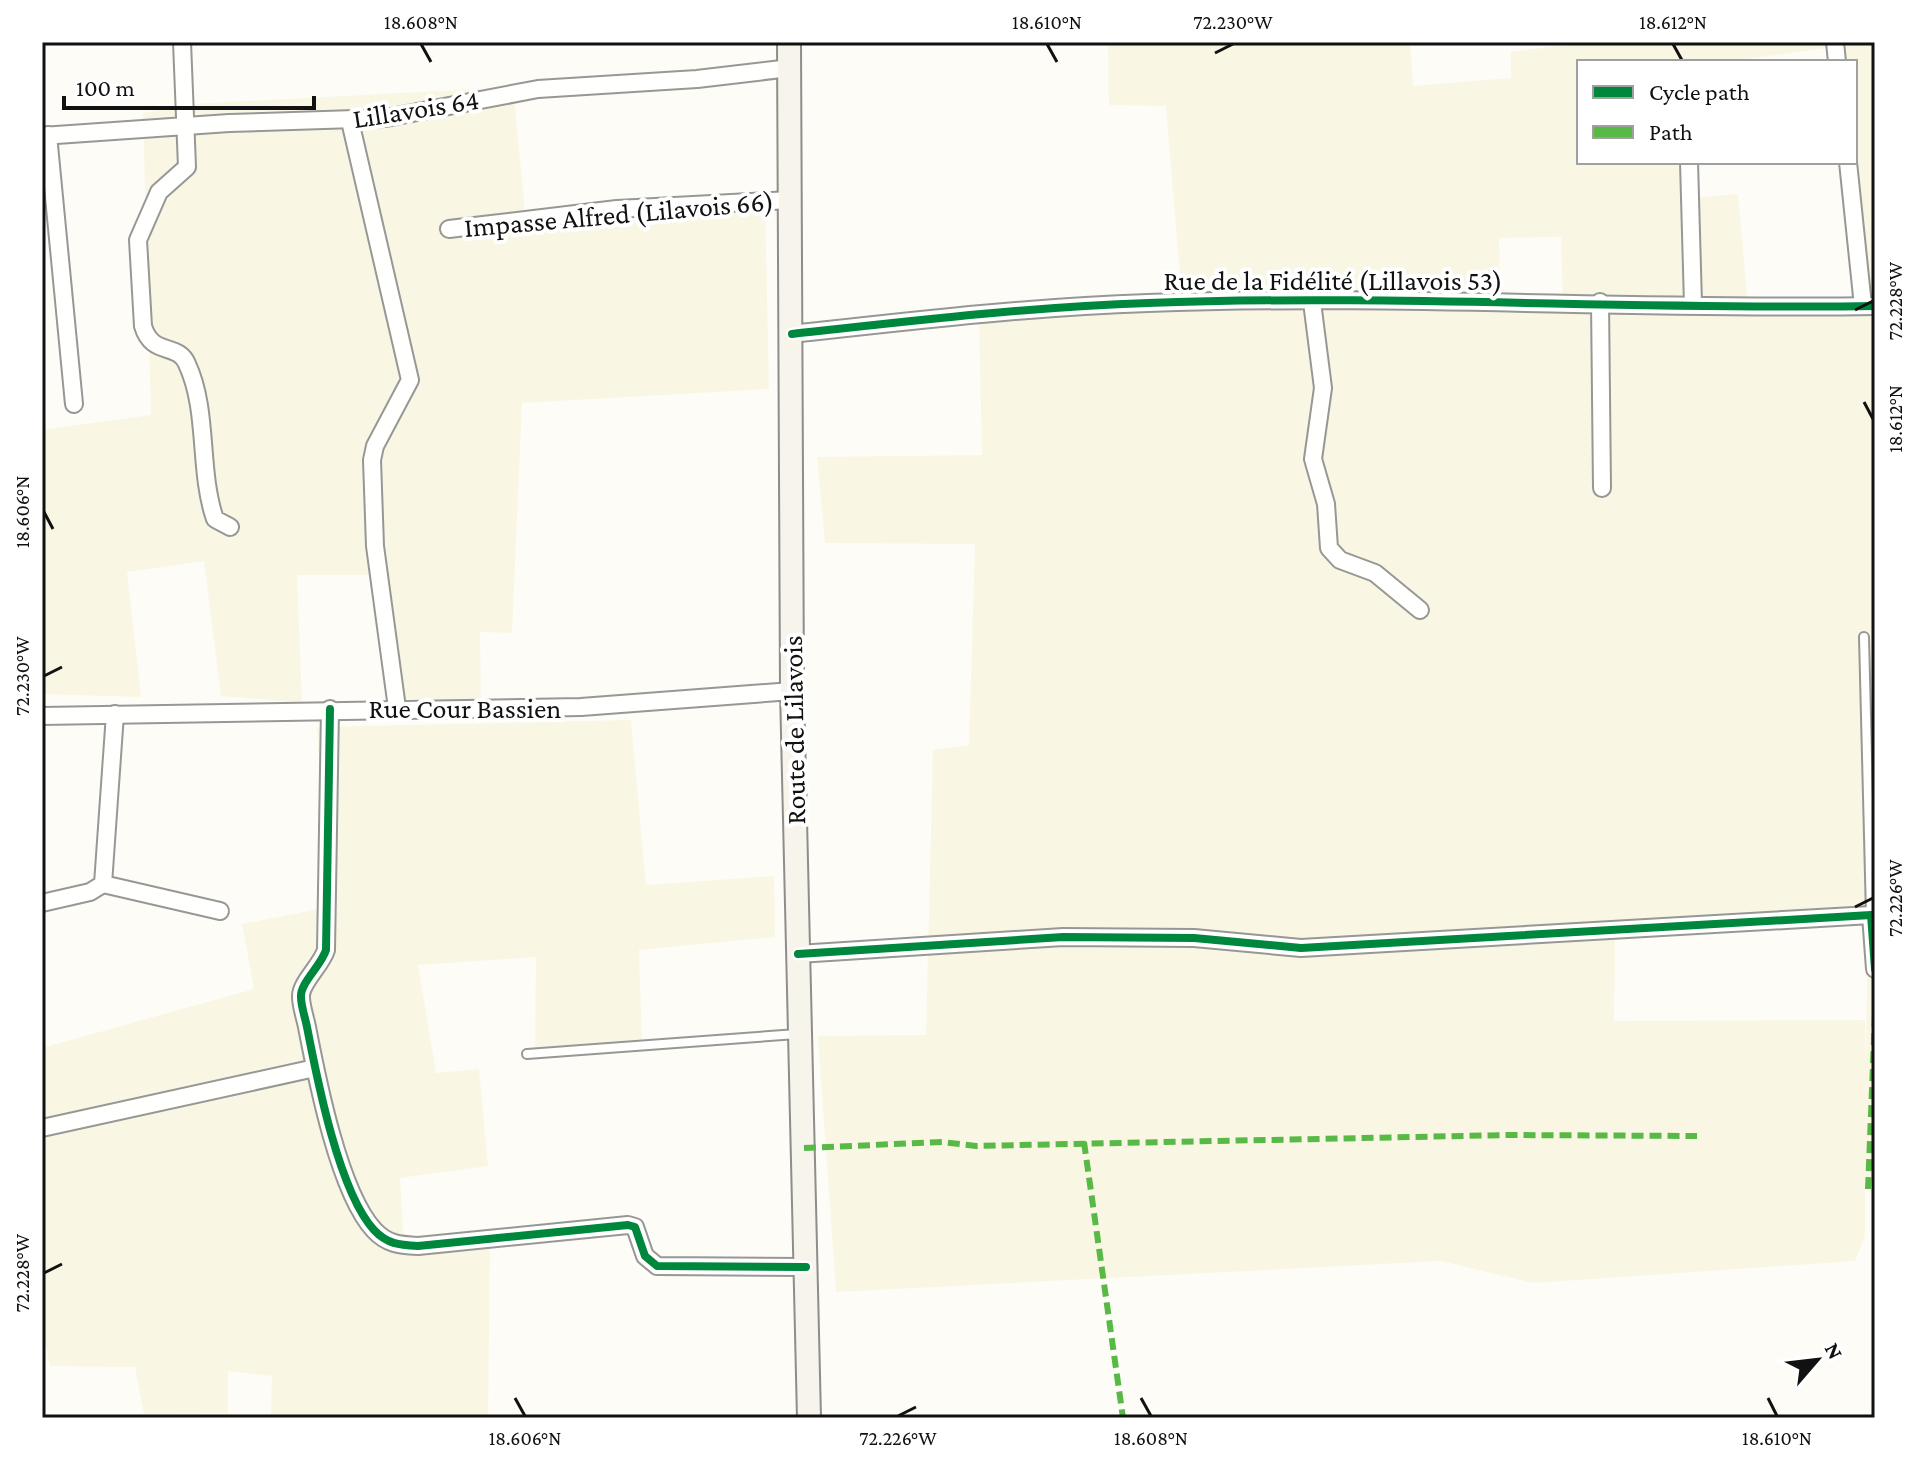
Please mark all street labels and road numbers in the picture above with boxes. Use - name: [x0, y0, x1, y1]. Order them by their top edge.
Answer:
- street label: Lillavois 64: [351, 84, 481, 134]
- street label: Impasse Alfred (Lilavois 66): [463, 185, 775, 244]
- street label: Rue de la Fidélité (Lillavois 53): [1163, 265, 1503, 297]
- street label: Route de Lilavois: [777, 635, 811, 825]
- street label: Rue Cour Bassien: [369, 693, 561, 724]

